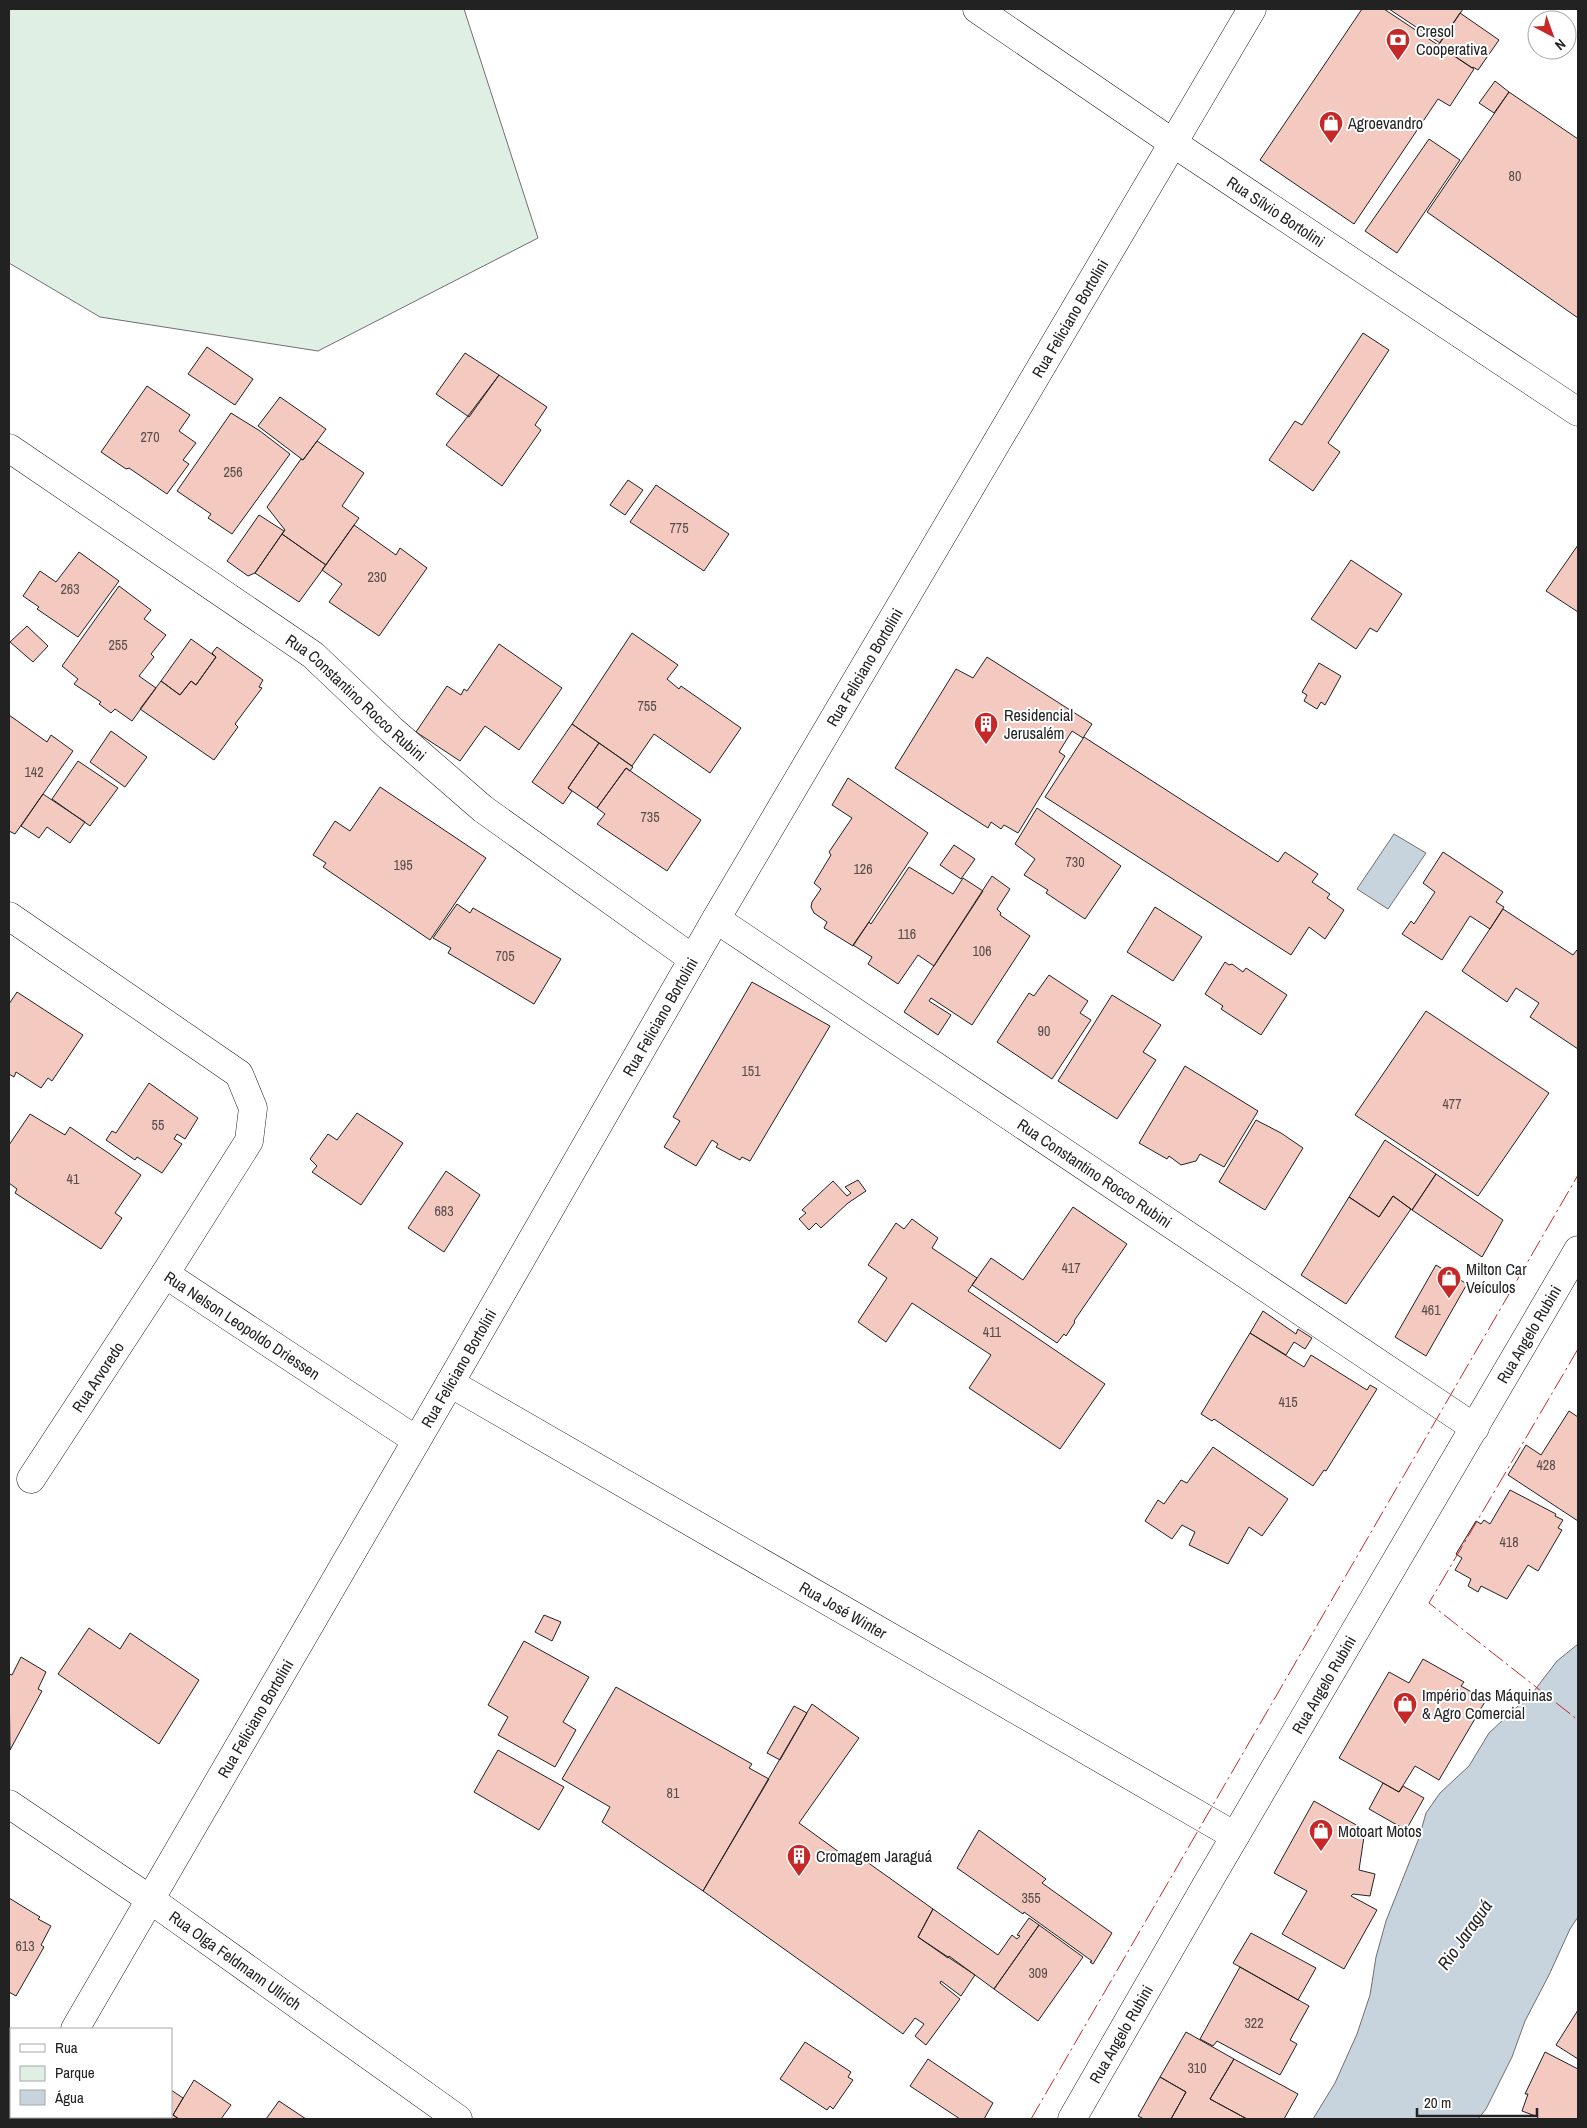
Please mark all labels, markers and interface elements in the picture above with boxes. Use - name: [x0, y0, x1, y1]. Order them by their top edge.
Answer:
- north arrow: [1527, 10, 1577, 60]
- place label: Cresol Cooperativa: [1416, 20, 1488, 60]
- bank icon: Cresol Cooperativa: [1385, 27, 1411, 61]
- text: N: [1551, 35, 1570, 54]
- shop icon: Agroevandro: [1318, 110, 1344, 144]
- place label: Agroevandro: [1347, 112, 1423, 134]
- house number: 80: [1509, 167, 1521, 185]
- street label: Rua Sílvio Bortolini: [1223, 171, 1329, 252]
- street label: Rua Feliciano Bortolini: [1026, 255, 1113, 381]
- house number: 270: [140, 428, 160, 446]
- house number: 256: [223, 463, 243, 481]
- house number: 775: [669, 519, 689, 537]
- house number: 230: [367, 568, 387, 586]
- house number: 263: [60, 580, 80, 598]
- street label: Rua Feliciano Bortolini: [821, 604, 908, 730]
- street label: Rua Constantino Rocco Rubini: [281, 629, 431, 766]
- house number: 255: [108, 636, 128, 654]
- house number: 755: [637, 697, 657, 715]
- place label: Residencial Jerusalém: [1004, 704, 1073, 744]
- building icon: Residencial Jerusalém: [973, 711, 999, 745]
- house number: 142: [24, 763, 44, 781]
- house number: 735: [640, 808, 660, 826]
- house number: 730: [1065, 853, 1085, 871]
- house number: 195: [393, 856, 413, 874]
- house number: 126: [853, 860, 873, 878]
- house number: 116: [898, 925, 916, 943]
- house number: 106: [972, 942, 992, 960]
- house number: 705: [495, 947, 515, 965]
- street label: Rua Feliciano Bortolini: [617, 953, 703, 1080]
- house number: 90: [1038, 1022, 1050, 1040]
- house number: 151: [741, 1062, 761, 1080]
- house number: 477: [1442, 1095, 1462, 1113]
- street label: Rua Constantino Rocco Rubini: [1013, 1113, 1176, 1233]
- house number: 55: [152, 1116, 164, 1134]
- house number: 41: [67, 1170, 80, 1188]
- house number: 683: [434, 1202, 454, 1220]
- place label: Milton Car Veículos: [1466, 1258, 1527, 1298]
- house number: 417: [1061, 1259, 1081, 1277]
- shop icon: Milton Car Veículos: [1436, 1265, 1462, 1299]
- street label: Rua Nelson Leopoldo Driessen: [160, 1266, 324, 1385]
- street label: Rua Angelo Rubini: [1491, 1281, 1566, 1387]
- house number: 461: [1421, 1301, 1441, 1319]
- street label: Rua Feliciano Bortolini: [415, 1305, 501, 1432]
- house number: 411: [983, 1323, 1002, 1341]
- street label: Rua Arvoredo: [67, 1337, 129, 1416]
- house number: 415: [1278, 1393, 1298, 1411]
- house number: 428: [1536, 1456, 1556, 1474]
- house number: 418: [1499, 1533, 1519, 1551]
- street label: Rua José Winter: [795, 1576, 892, 1644]
- street label: Rua Angelo Rubini: [1286, 1632, 1361, 1738]
- street label: Rua Feliciano Bortolini: [212, 1655, 298, 1782]
- place label: Império das Máquinas & Agro Comercial: [1422, 1684, 1553, 1724]
- shop icon: Império das Máquinas & Agro Comercial: [1392, 1691, 1418, 1725]
- house number: 81: [667, 1784, 680, 1802]
- shop icon: Motoart Motos: [1308, 1818, 1334, 1852]
- place label: Motoart Motos: [1338, 1820, 1422, 1842]
- building icon: Cromagem Jaraguá: [786, 1843, 812, 1877]
- place label: Cromagem Jaraguá: [816, 1845, 933, 1867]
- house number: 355: [1021, 1889, 1041, 1907]
- water label: Rio Jaraguá: [1431, 1895, 1498, 1975]
- street label: Rua Olga Feldmann Ullrich: [165, 1905, 306, 2015]
- house number: 613: [15, 1937, 35, 1955]
- house number: 309: [1028, 1964, 1048, 1982]
- street label: Rua Angelo Rubini: [1084, 1981, 1158, 2087]
- house number: 322: [1244, 2014, 1264, 2032]
- legend: [10, 2028, 172, 2118]
- text: Rua: [55, 2037, 78, 2058]
- house number: 310: [1187, 2059, 1207, 2077]
- text: Parque: [55, 2062, 95, 2083]
- scale bar: [1417, 2086, 1537, 2118]
- text: Água: [54, 2087, 84, 2108]
- text: 20 m: [1424, 2092, 1451, 2113]

